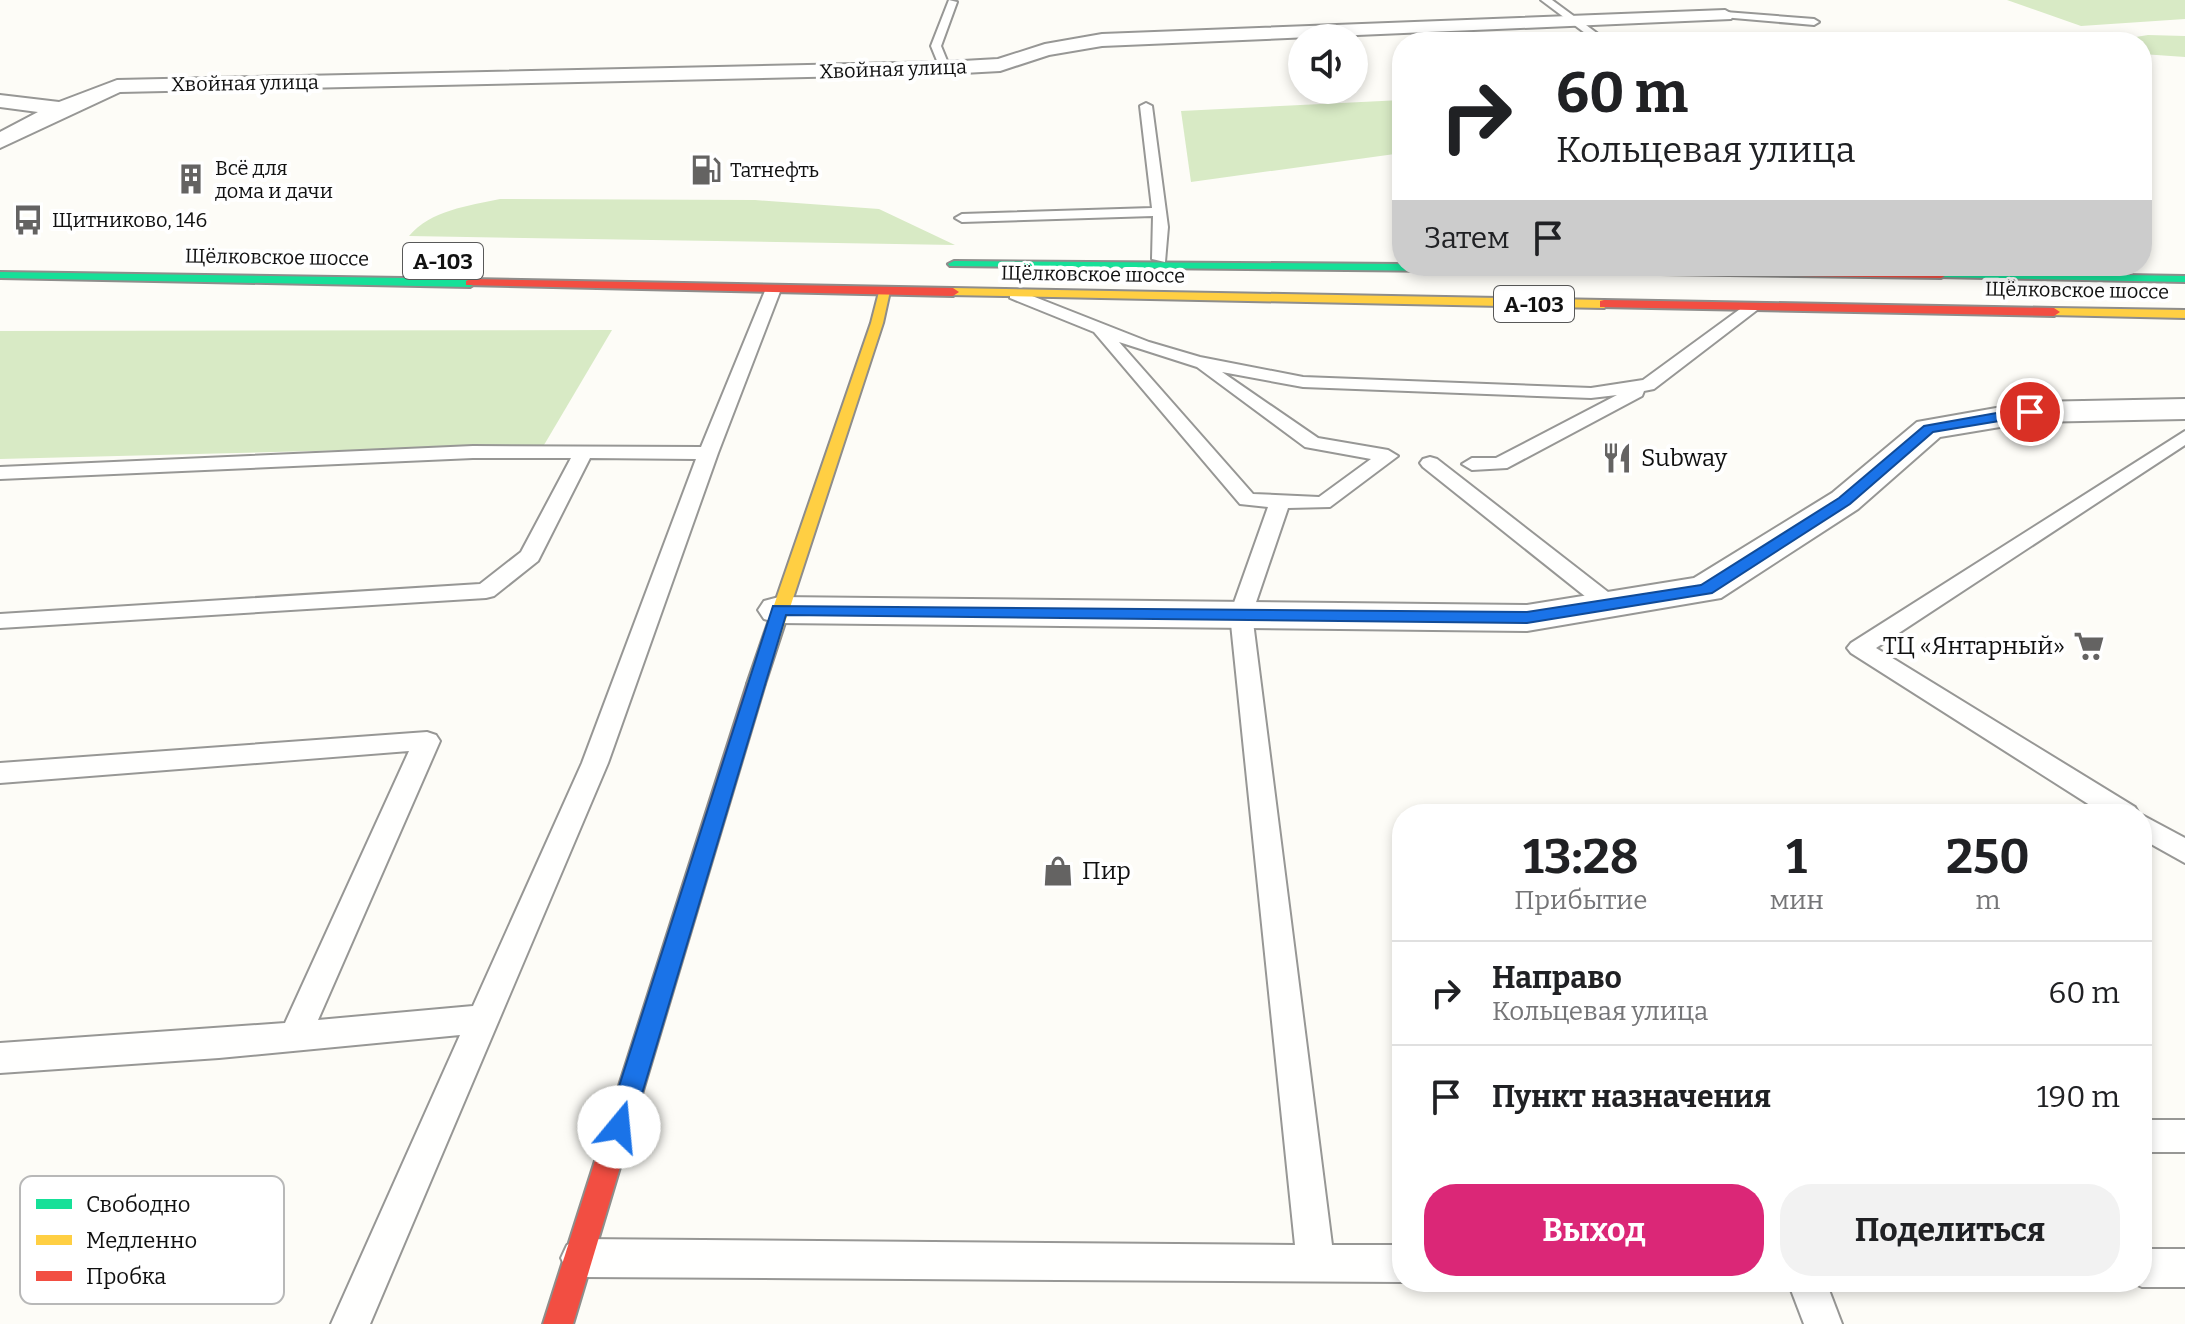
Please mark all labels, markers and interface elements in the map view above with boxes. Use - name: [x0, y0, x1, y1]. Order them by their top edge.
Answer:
- map controls: [1288, 24, 1368, 104]
- button: sound: [1288, 24, 1368, 104]
- street label: Хвойная улица: [819, 54, 967, 84]
- text: 60 m: [1556, 60, 1688, 127]
- icon: right: [1424, 64, 1528, 168]
- street label: Хвойная улица: [171, 70, 319, 96]
- text: Кольцевая улица: [1556, 128, 1855, 172]
- fuel station icon: Татнефть: [689, 153, 723, 187]
- place label: Всё для дома и дачи: [215, 156, 333, 203]
- place label: Татнефть: [730, 158, 819, 182]
- building icon: Всё для дома и дачи: [174, 162, 208, 196]
- bus stop icon: Щитниково, 146: [11, 203, 45, 237]
- place label: Щитниково, 146: [52, 208, 207, 232]
- icon: arrive: [1526, 216, 1570, 260]
- text: Затем: [1424, 220, 1510, 256]
- street label: Щёлковское шоссе: [185, 243, 369, 271]
- road number: А-103: [403, 243, 483, 279]
- street label: Щёлковское шоссе: [1001, 260, 1185, 288]
- street label: Щёлковское шоссе: [1985, 276, 2169, 304]
- road number: А-103: [1494, 286, 1574, 322]
- pin: [1996, 378, 2064, 446]
- icon: arrive: [2008, 390, 2052, 434]
- restaurant icon: Subway: [1600, 441, 1634, 475]
- place label: Subway: [1641, 444, 1727, 472]
- supermarket icon: ТЦ «Янтарный»: [2072, 629, 2106, 663]
- place label: ТЦ «Янтарный»: [1883, 632, 2065, 660]
- text: 13:28: [1523, 828, 1639, 886]
- text: 1: [1786, 828, 1807, 886]
- text: 250: [1946, 828, 2030, 886]
- shop icon: Пир: [1041, 854, 1075, 888]
- place label: Пир: [1082, 857, 1131, 885]
- text: Прибытие: [1514, 885, 1647, 916]
- text: мин: [1770, 885, 1824, 916]
- text: m: [1975, 885, 2000, 916]
- text: Направо: [1492, 960, 1622, 996]
- icon: right: [1424, 971, 1468, 1015]
- text: 60 m: [2049, 975, 2120, 1011]
- text: Кольцевая улица: [1492, 996, 1708, 1027]
- icon: arrive: [1424, 1075, 1468, 1119]
- text: Пункт назначения: [1492, 1079, 1771, 1115]
- text: 190 m: [2036, 1079, 2120, 1115]
- position arrow: [577, 1085, 661, 1169]
- legend: [20, 1176, 284, 1304]
- button: Выход: [1424, 1184, 1764, 1276]
- button: Поделиться: [1780, 1184, 2120, 1276]
- text: Свободно: [86, 1191, 190, 1218]
- text: Медленно: [86, 1227, 197, 1254]
- text: Пробка: [86, 1263, 166, 1290]

